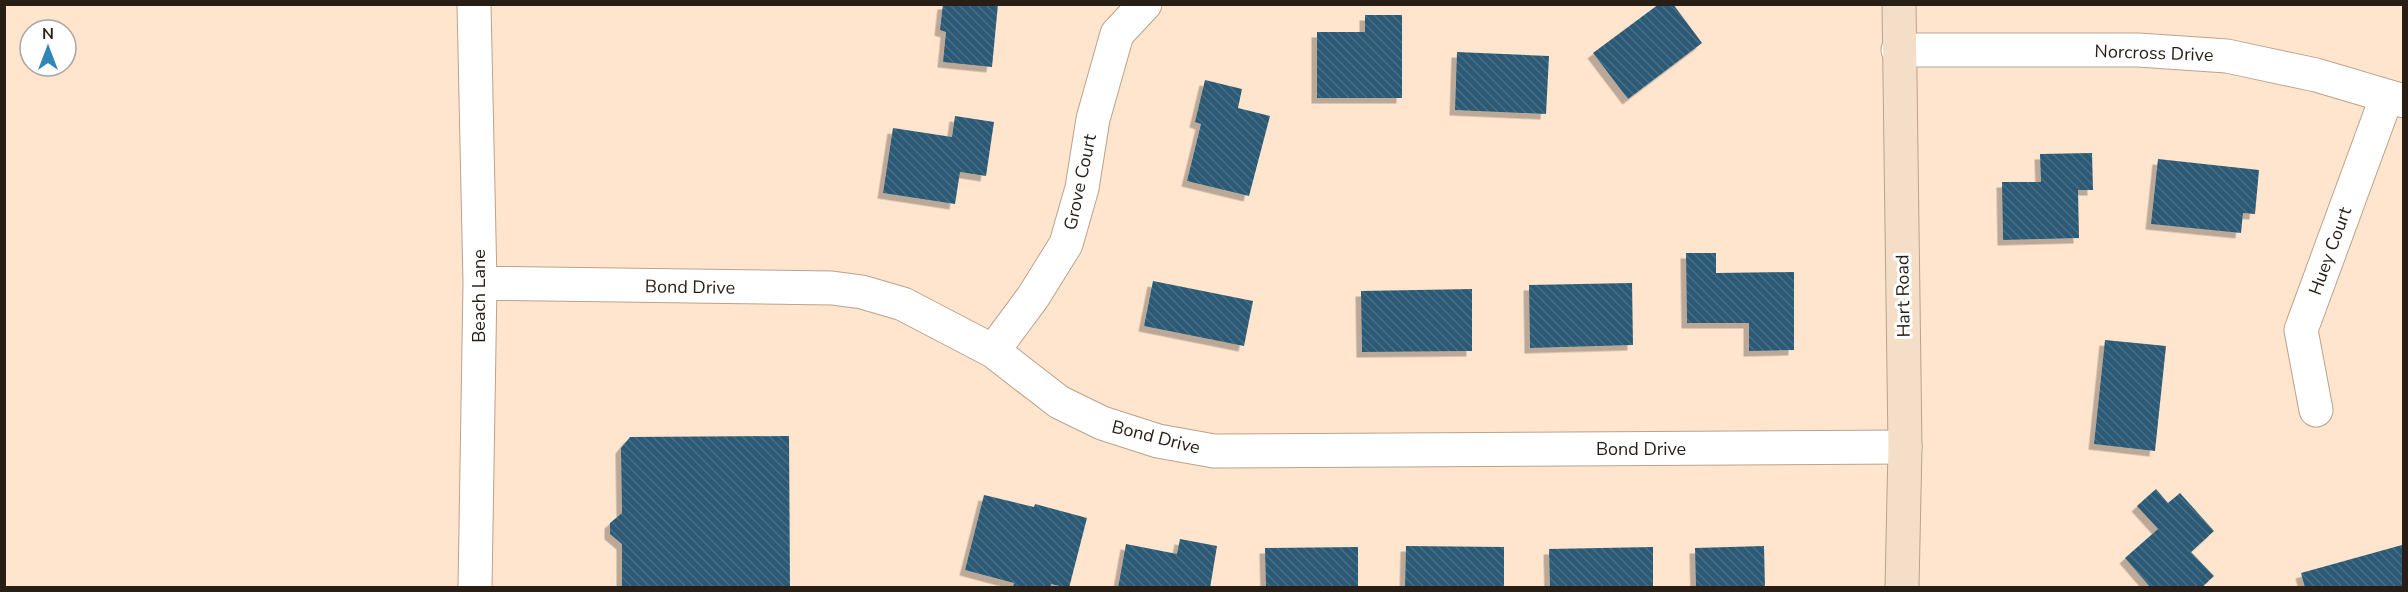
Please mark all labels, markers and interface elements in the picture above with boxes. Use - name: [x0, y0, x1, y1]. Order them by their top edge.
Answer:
- north arrow: [18, 18, 78, 78]
- text: N: [42, 23, 54, 45]
- street label: Norcross Drive: [2094, 39, 2214, 67]
- street label: Grove Court: [1058, 131, 1102, 232]
- street label: Huey Court: [2303, 203, 2357, 298]
- street label: Beach Lane: [467, 249, 491, 343]
- street label: Hart Road: [1890, 254, 1916, 338]
- street label: Bond Drive: [645, 274, 735, 300]
- street label: Bond Drive: [1109, 414, 1203, 460]
- street label: Bond Drive: [1596, 437, 1686, 461]

